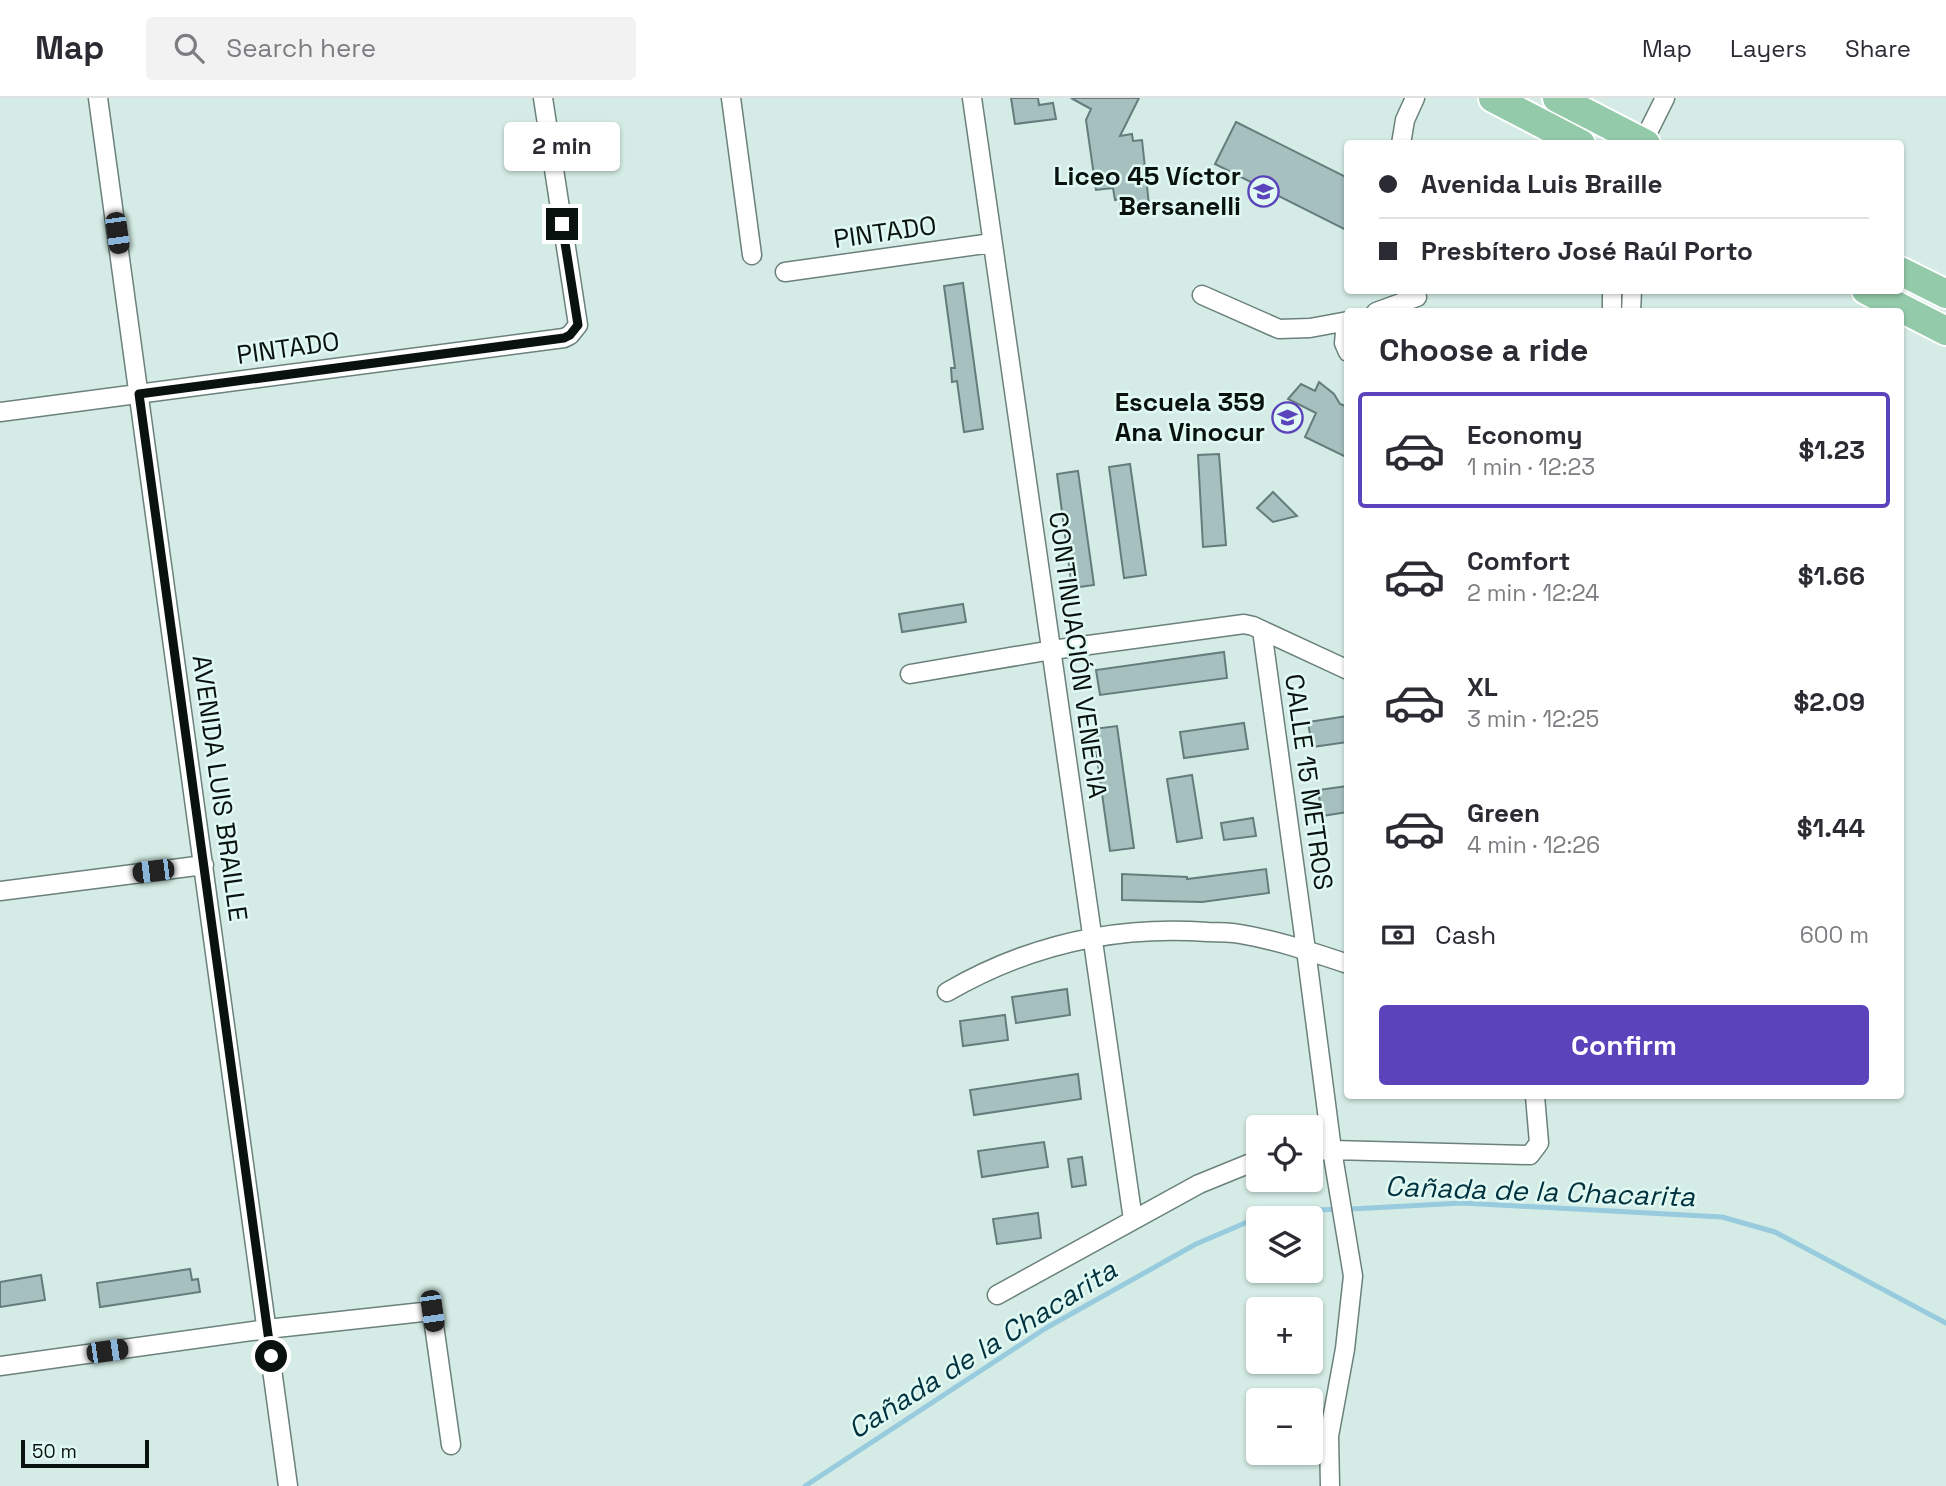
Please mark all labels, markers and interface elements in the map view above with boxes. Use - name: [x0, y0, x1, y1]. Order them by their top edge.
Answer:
- search box: [146, 17, 636, 80]
- text: Map: [35, 27, 104, 69]
- icon: search: [170, 29, 208, 67]
- text: Search here: [226, 31, 376, 65]
- text: Map: [1642, 33, 1692, 64]
- text: Layers: [1730, 33, 1807, 64]
- text: Share: [1845, 33, 1911, 64]
- callout: 2 min: [504, 122, 620, 172]
- text: 2 min: [532, 131, 592, 161]
- place label: Liceo 45 Víctor Bersanelli: [1053, 159, 1241, 223]
- text: Avenida Luis Braille: [1421, 167, 1663, 201]
- school or university icon: Liceo 45 Víctor Bersanelli: [1247, 174, 1281, 208]
- route end: [546, 208, 578, 240]
- street label: PINTADO: [831, 208, 939, 256]
- car: [104, 211, 131, 255]
- text: Presbítero José Raúl Porto: [1421, 234, 1753, 268]
- street label: PINTADO: [234, 324, 342, 372]
- text: Choose a ride: [1379, 330, 1589, 370]
- place label: Escuela 359 Ana Vinocur: [1115, 385, 1265, 449]
- school or university icon: Escuela 359 Ana Vinocur: [1271, 400, 1305, 434]
- text: Economy: [1467, 418, 1583, 452]
- icon: car: [1383, 419, 1446, 482]
- text: $1.23: [1798, 433, 1865, 467]
- text: 1 min · 12:23: [1467, 452, 1595, 482]
- street label: CONTINUACIÓN VENECIA: [1041, 509, 1115, 801]
- text: Comfort: [1467, 544, 1570, 578]
- icon: car: [1383, 545, 1446, 608]
- text: $1.66: [1798, 559, 1865, 593]
- text: 2 min · 12:24: [1467, 578, 1599, 608]
- street label: AVENIDA LUIS BRAILLE: [184, 653, 256, 923]
- text: XL: [1467, 670, 1498, 704]
- icon: car: [1383, 671, 1446, 734]
- street label: CALLE 15 METROS: [1277, 672, 1341, 892]
- text: $2.09: [1793, 685, 1865, 719]
- text: 3 min · 12:25: [1467, 704, 1599, 734]
- text: Green: [1467, 796, 1540, 830]
- icon: car: [1383, 797, 1446, 860]
- text: $1.44: [1797, 811, 1865, 845]
- text: 4 min · 12:26: [1467, 830, 1600, 860]
- car: [131, 858, 176, 884]
- icon: cash: [1379, 916, 1417, 954]
- text: Cash: [1435, 918, 1496, 952]
- text: 600 m: [1800, 920, 1869, 950]
- button: Confirm: [1379, 1005, 1869, 1085]
- map controls: [1246, 1115, 1323, 1465]
- button: locate: [1246, 1115, 1323, 1192]
- water label: Cañada de la Chacarita: [1384, 1168, 1697, 1214]
- button: layers: [1246, 1206, 1323, 1283]
- water label: Cañada de la Chacarita: [841, 1251, 1124, 1446]
- car: [419, 1289, 446, 1333]
- button: +: [1246, 1297, 1323, 1374]
- car: [85, 1338, 130, 1364]
- route start: [255, 1340, 287, 1372]
- button: −: [1246, 1388, 1323, 1465]
- scale bar: [21, 1437, 149, 1469]
- text: 50 m: [32, 1439, 77, 1464]

